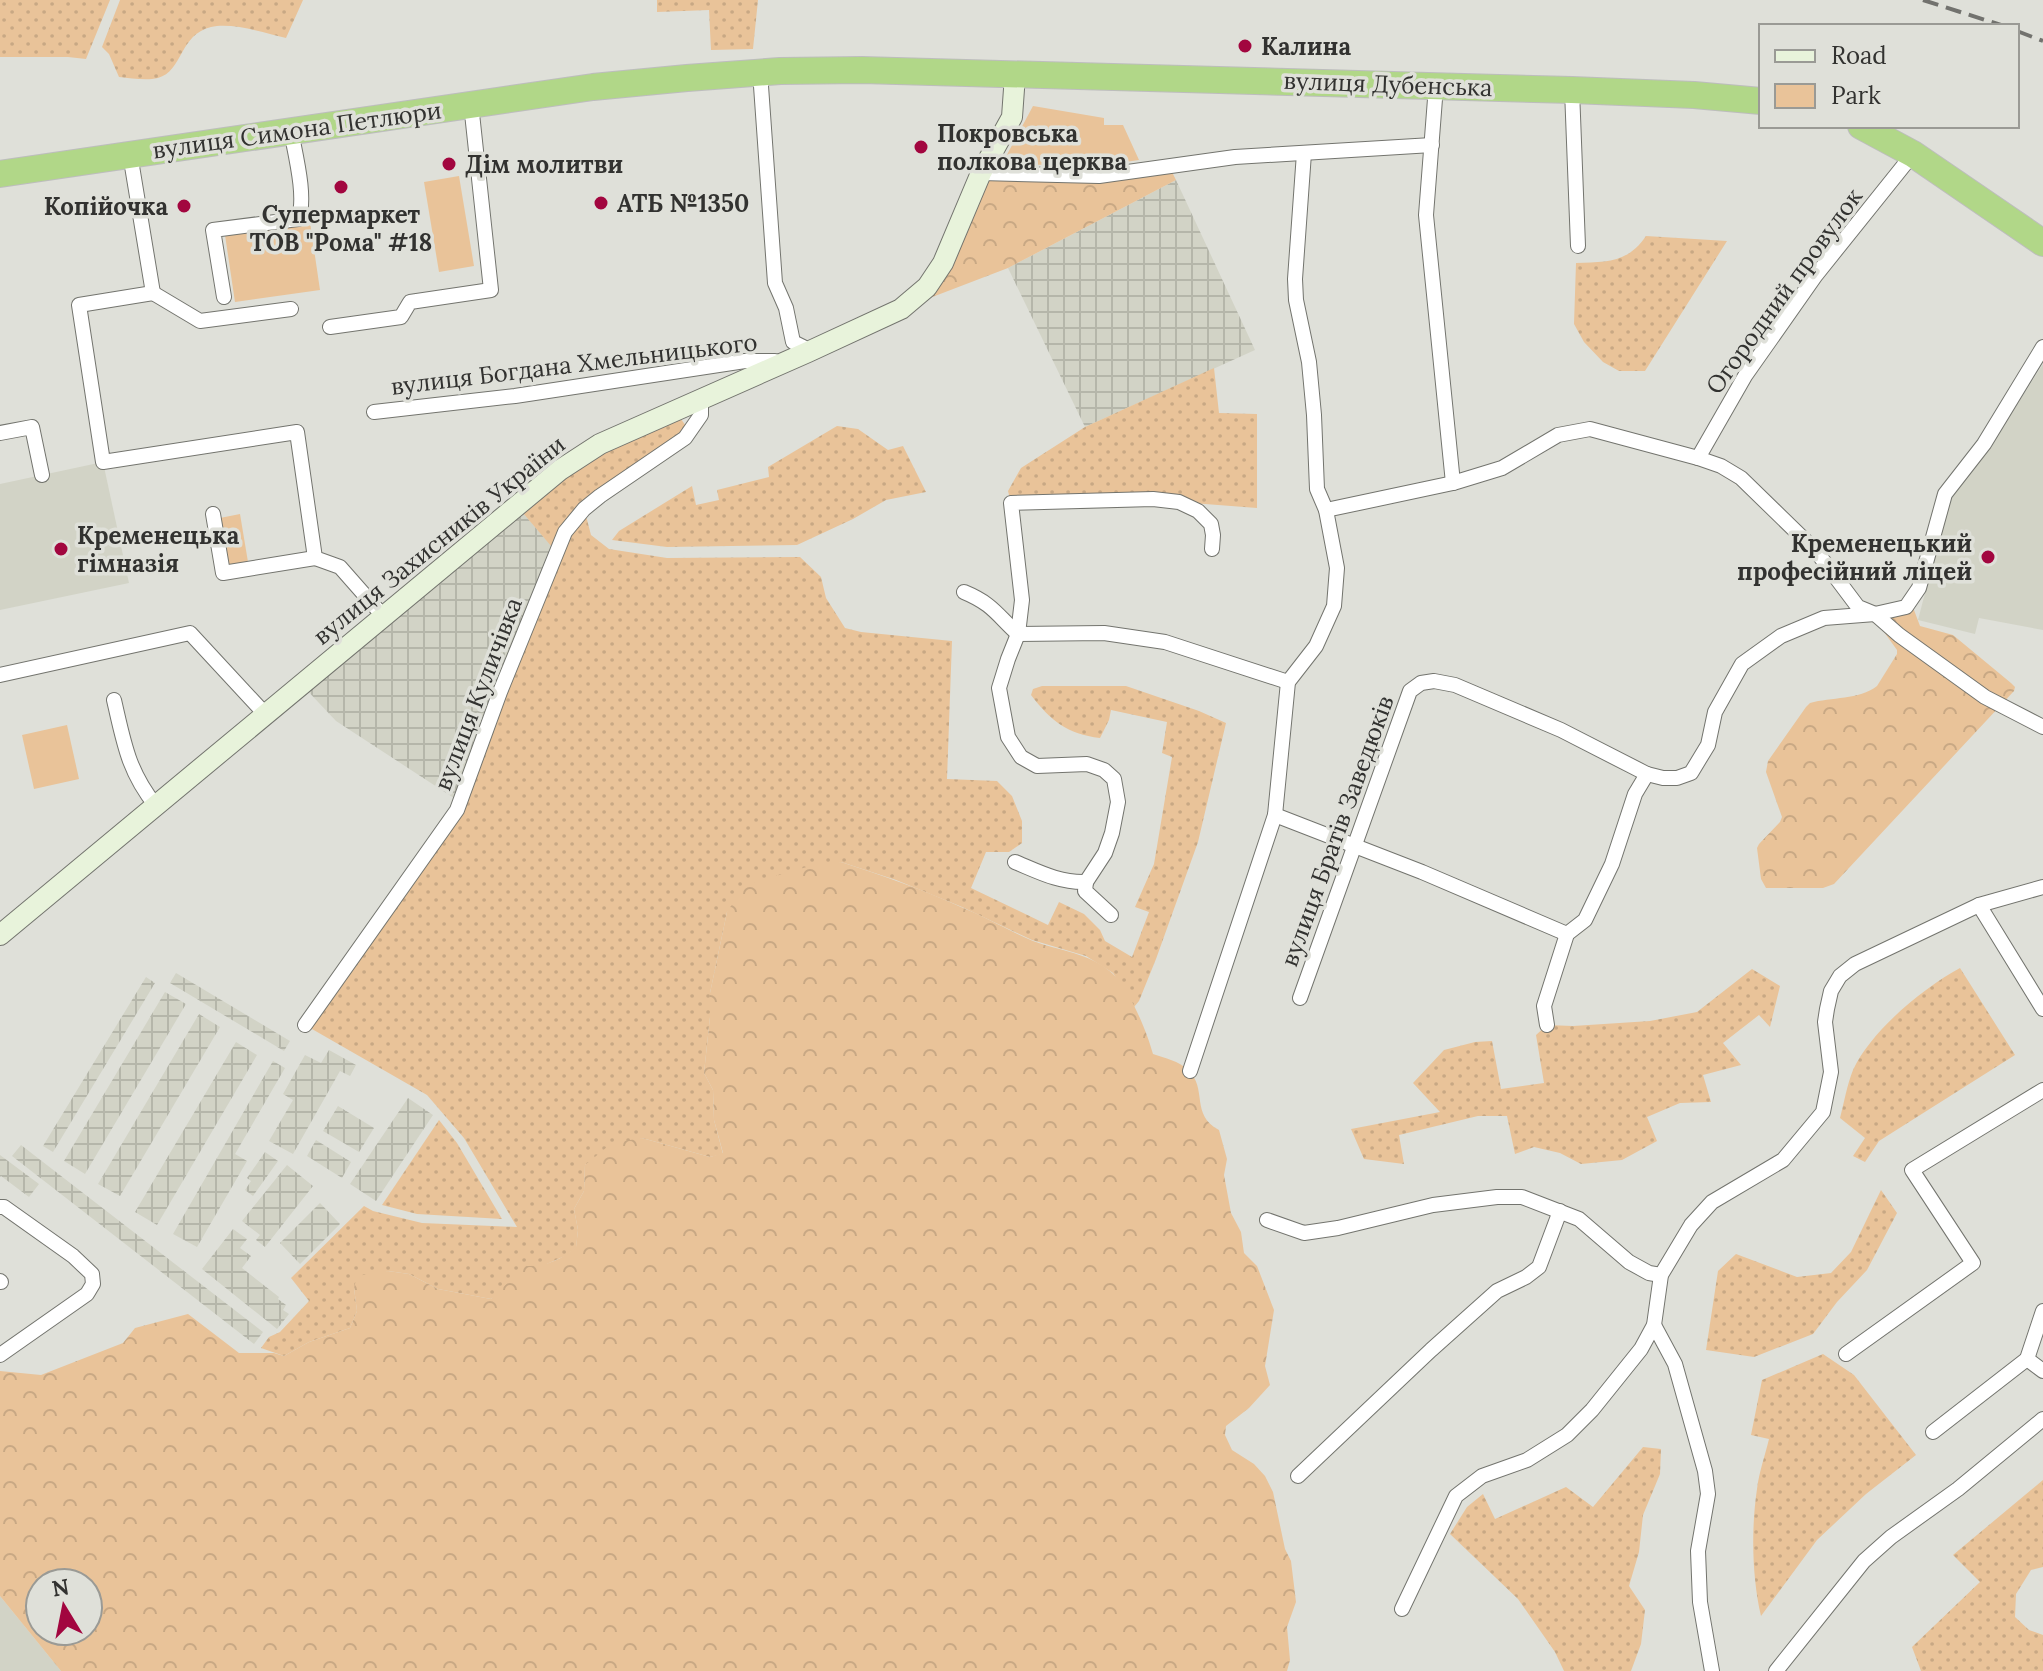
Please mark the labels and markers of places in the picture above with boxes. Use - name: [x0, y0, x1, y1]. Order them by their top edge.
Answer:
- place label: Калина: [1261, 31, 1351, 62]
- marker: Калина: [1236, 37, 1254, 55]
- place label: Покровська полкова церква: [937, 118, 1127, 177]
- marker: Покровська полкова церква: [912, 138, 930, 156]
- place label: Дім молитви: [465, 149, 623, 180]
- marker: Дім молитви: [440, 155, 458, 173]
- marker: Супермаркет ТОВ "Рома" #18: [332, 178, 350, 196]
- place label: АТБ №1350: [617, 188, 749, 219]
- place label: Копійочка: [44, 191, 168, 222]
- marker: АТБ №1350: [592, 194, 610, 212]
- marker: Копійочка: [175, 197, 193, 215]
- place label: Супермаркет ТОВ "Рома" #18: [250, 199, 432, 258]
- place label: Кременецька гімназія: [77, 520, 240, 579]
- place label: Кременецький професійний ліцей: [1737, 528, 1972, 587]
- marker: Кременецька гімназія: [52, 540, 70, 558]
- marker: Кременецький професійний ліцей: [1979, 548, 1997, 566]

